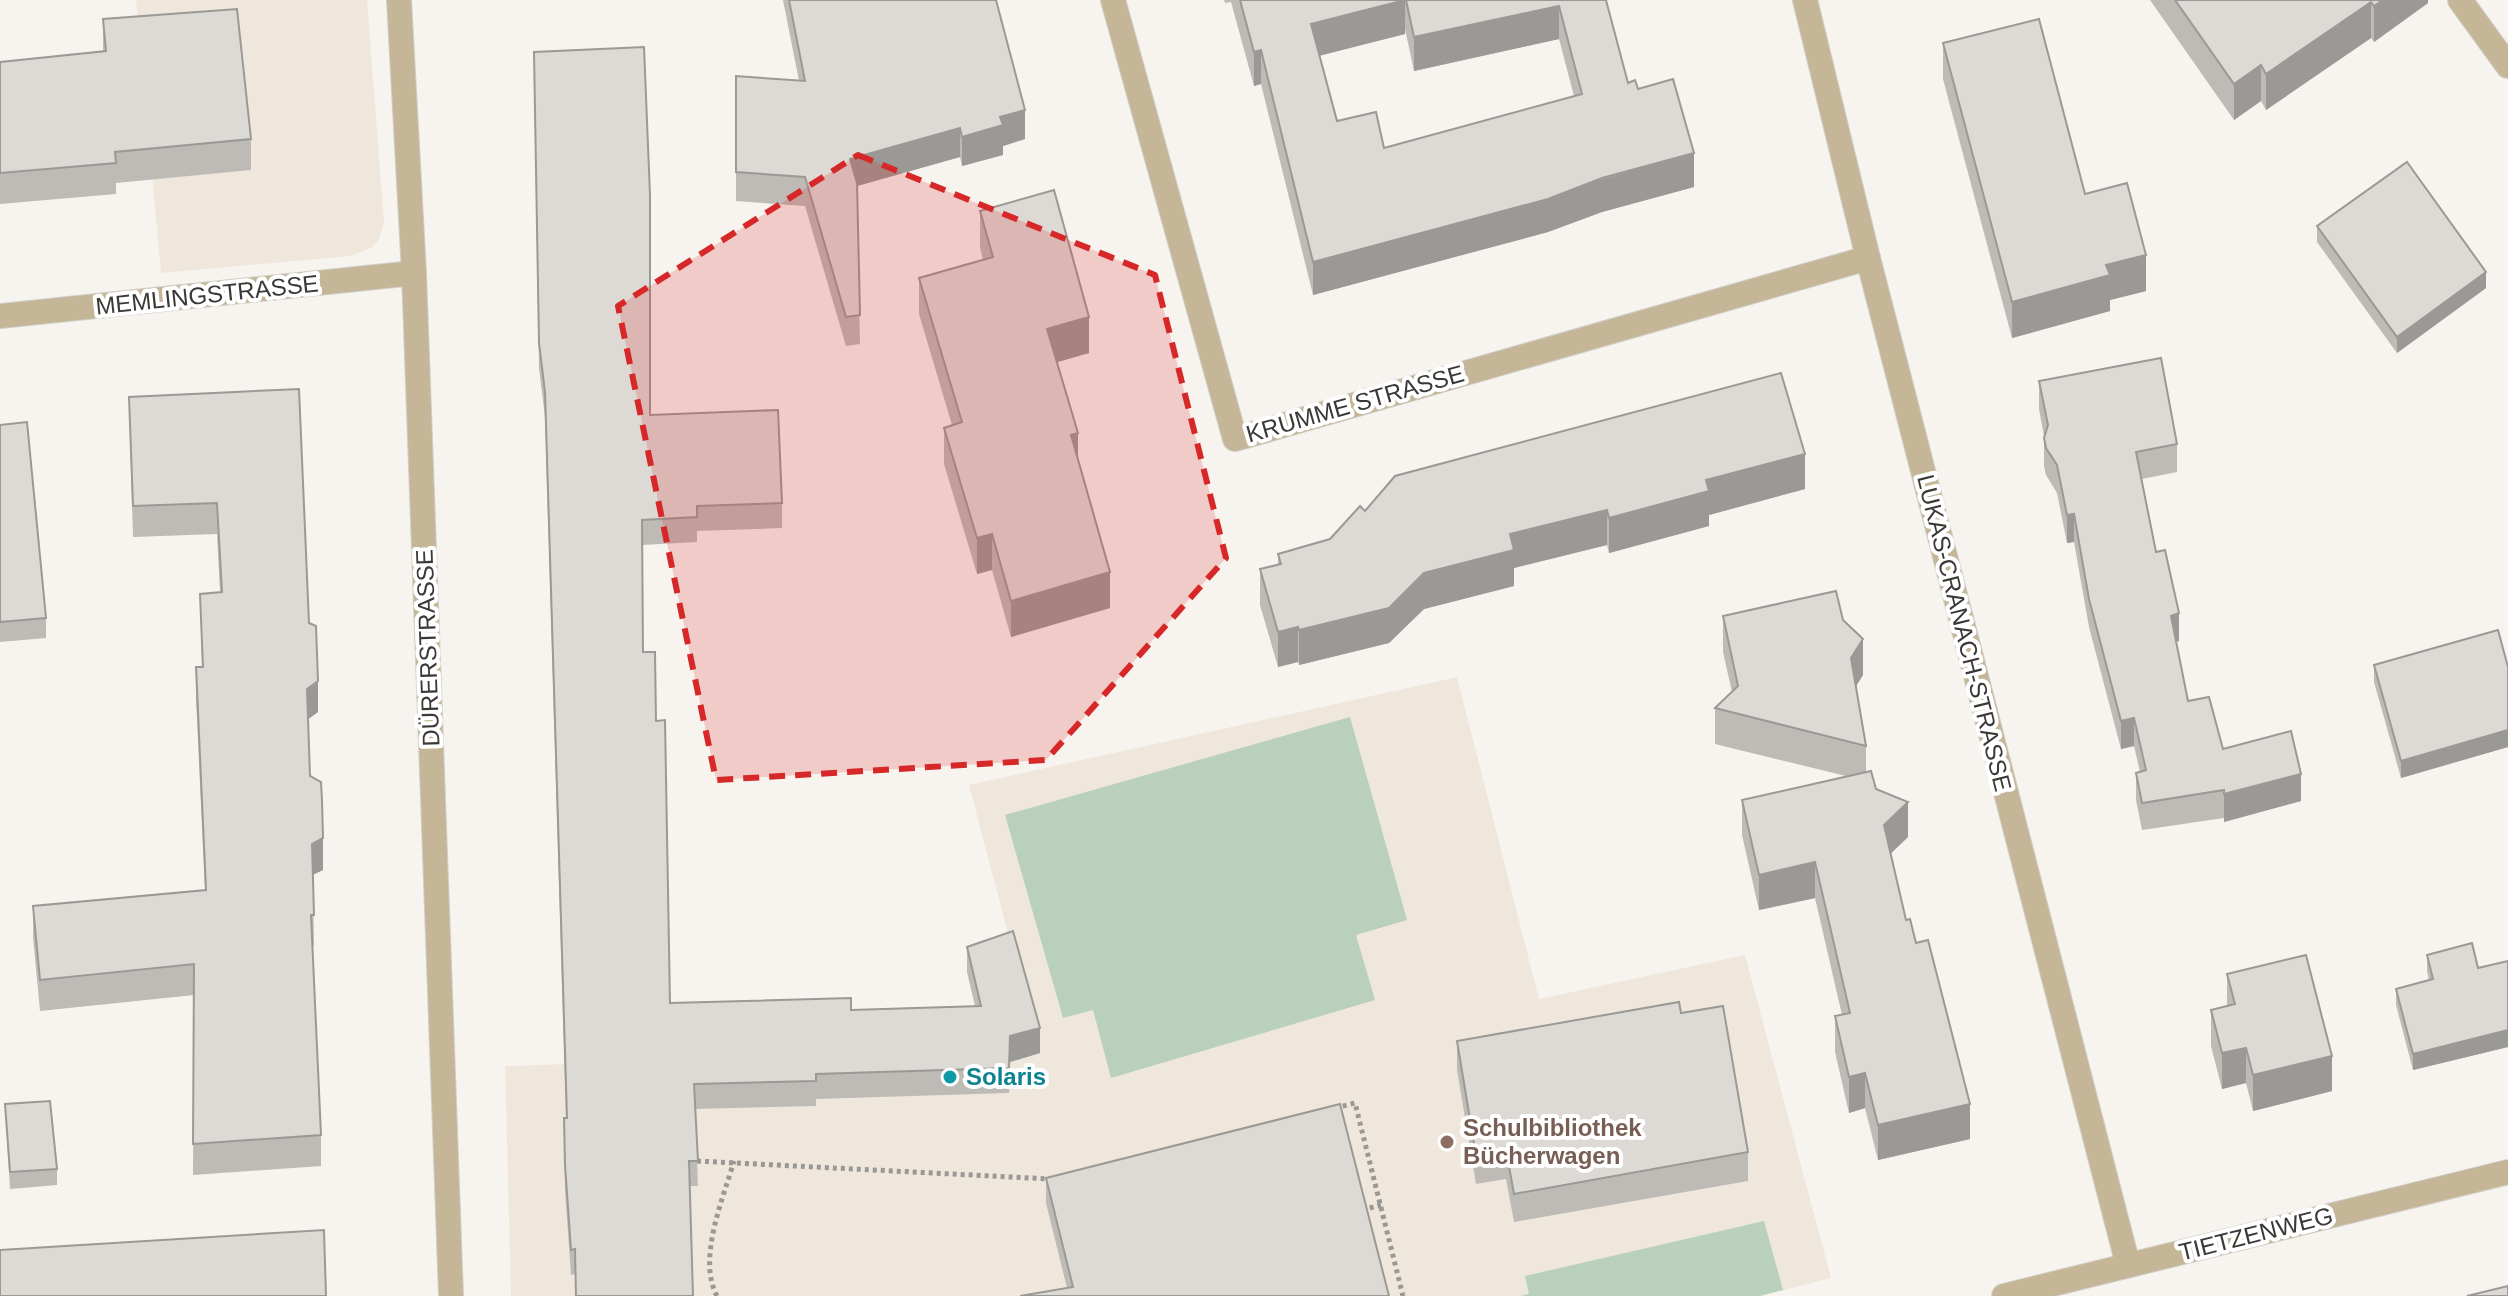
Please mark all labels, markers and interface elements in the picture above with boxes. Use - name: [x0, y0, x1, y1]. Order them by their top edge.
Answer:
- street label: MEMLINGSTRASSE: [94, 269, 320, 320]
- street label: KRUMME STRASSE: [1243, 359, 1467, 448]
- street label: LUKAS-CRANACH-STRASSE: [1912, 472, 2017, 794]
- street label: DÜRERSTRASSE: [411, 549, 444, 747]
- place label: Solaris: [966, 1063, 1046, 1090]
- marker: Solaris: [941, 1068, 959, 1086]
- place label: Schulbibliothek Bücherwagen: [1463, 1114, 1642, 1169]
- marker: Schulbibliothek Bücherwagen: [1438, 1133, 1456, 1151]
- street label: TIETZENWEG: [2176, 1201, 2335, 1266]

